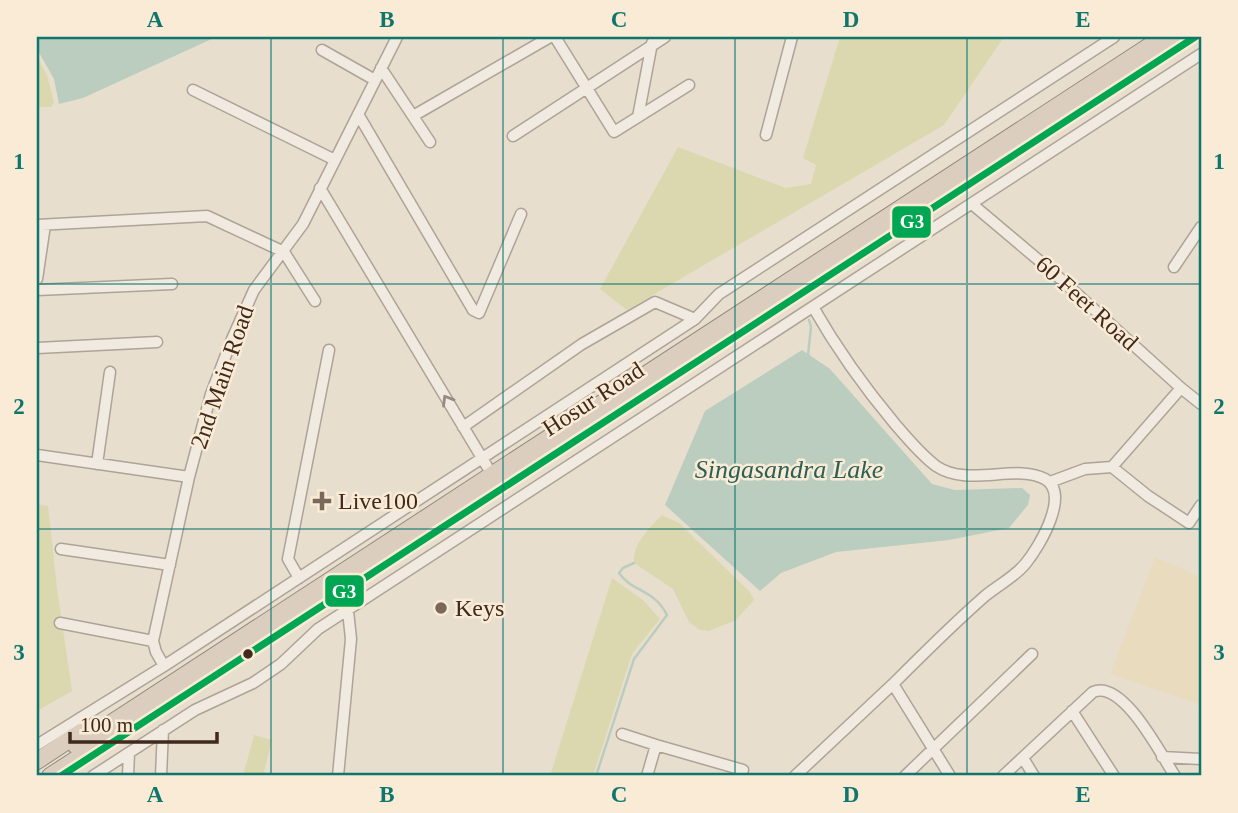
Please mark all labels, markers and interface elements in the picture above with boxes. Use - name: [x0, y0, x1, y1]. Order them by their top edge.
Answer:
- text: A: [147, 7, 164, 32]
- text: B: [379, 7, 395, 32]
- text: C: [611, 7, 627, 32]
- text: D: [843, 7, 859, 32]
- text: E: [1075, 7, 1091, 32]
- text: 1: [13, 149, 25, 174]
- text: 1: [1213, 149, 1225, 174]
- line badge: G3: [891, 205, 932, 239]
- text: G3: [900, 211, 924, 232]
- street label: 60 Feet Road: [1031, 251, 1143, 355]
- street label: 2nd Main Road: [185, 302, 259, 452]
- street label: Hosur Road: [538, 357, 648, 441]
- text: 2: [13, 394, 25, 419]
- one-way arrow: [442, 394, 455, 407]
- text: 2: [1213, 394, 1225, 419]
- water label: Singasandra Lake: [695, 455, 883, 484]
- place label: Live100: [338, 488, 418, 514]
- marker: Live100: [312, 491, 332, 511]
- line badge: G3: [324, 574, 365, 608]
- text: G3: [332, 581, 356, 602]
- place label: Keys: [455, 595, 504, 621]
- marker: Keys: [433, 600, 449, 616]
- text: 3: [13, 640, 25, 665]
- text: 3: [1213, 640, 1225, 665]
- unlabelled marker: [241, 647, 255, 661]
- scale bar: [70, 701, 217, 745]
- text: 100 m: [80, 713, 133, 737]
- text: A: [147, 782, 164, 807]
- text: B: [379, 782, 395, 807]
- text: C: [611, 782, 627, 807]
- text: D: [843, 782, 859, 807]
- text: E: [1075, 782, 1091, 807]

